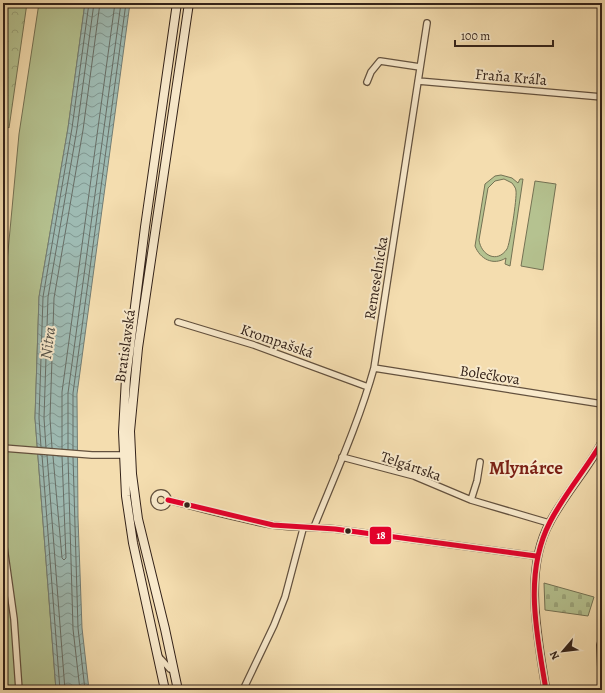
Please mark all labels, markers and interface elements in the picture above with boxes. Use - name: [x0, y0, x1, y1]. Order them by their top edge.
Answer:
- scale bar: [455, 22, 553, 48]
- text: 100 m: [461, 28, 490, 44]
- street label: Fraňa Kráľa: [474, 64, 548, 90]
- street label: Remeselnícka: [360, 235, 392, 321]
- street label: Bratislavská: [110, 308, 140, 384]
- street label: Krompašská: [238, 319, 316, 363]
- water label: Nitra: [35, 325, 61, 361]
- street label: Bolečkova: [458, 360, 522, 390]
- street label: Telgártska: [378, 446, 444, 486]
- district label: Mlynárce: [489, 455, 563, 481]
- unlabelled marker: [182, 500, 192, 510]
- unlabelled marker: [343, 526, 353, 536]
- line badge: 18: [369, 526, 392, 545]
- text: 18: [376, 528, 386, 543]
- north arrow: [543, 631, 583, 671]
- text: N: [546, 648, 563, 663]

